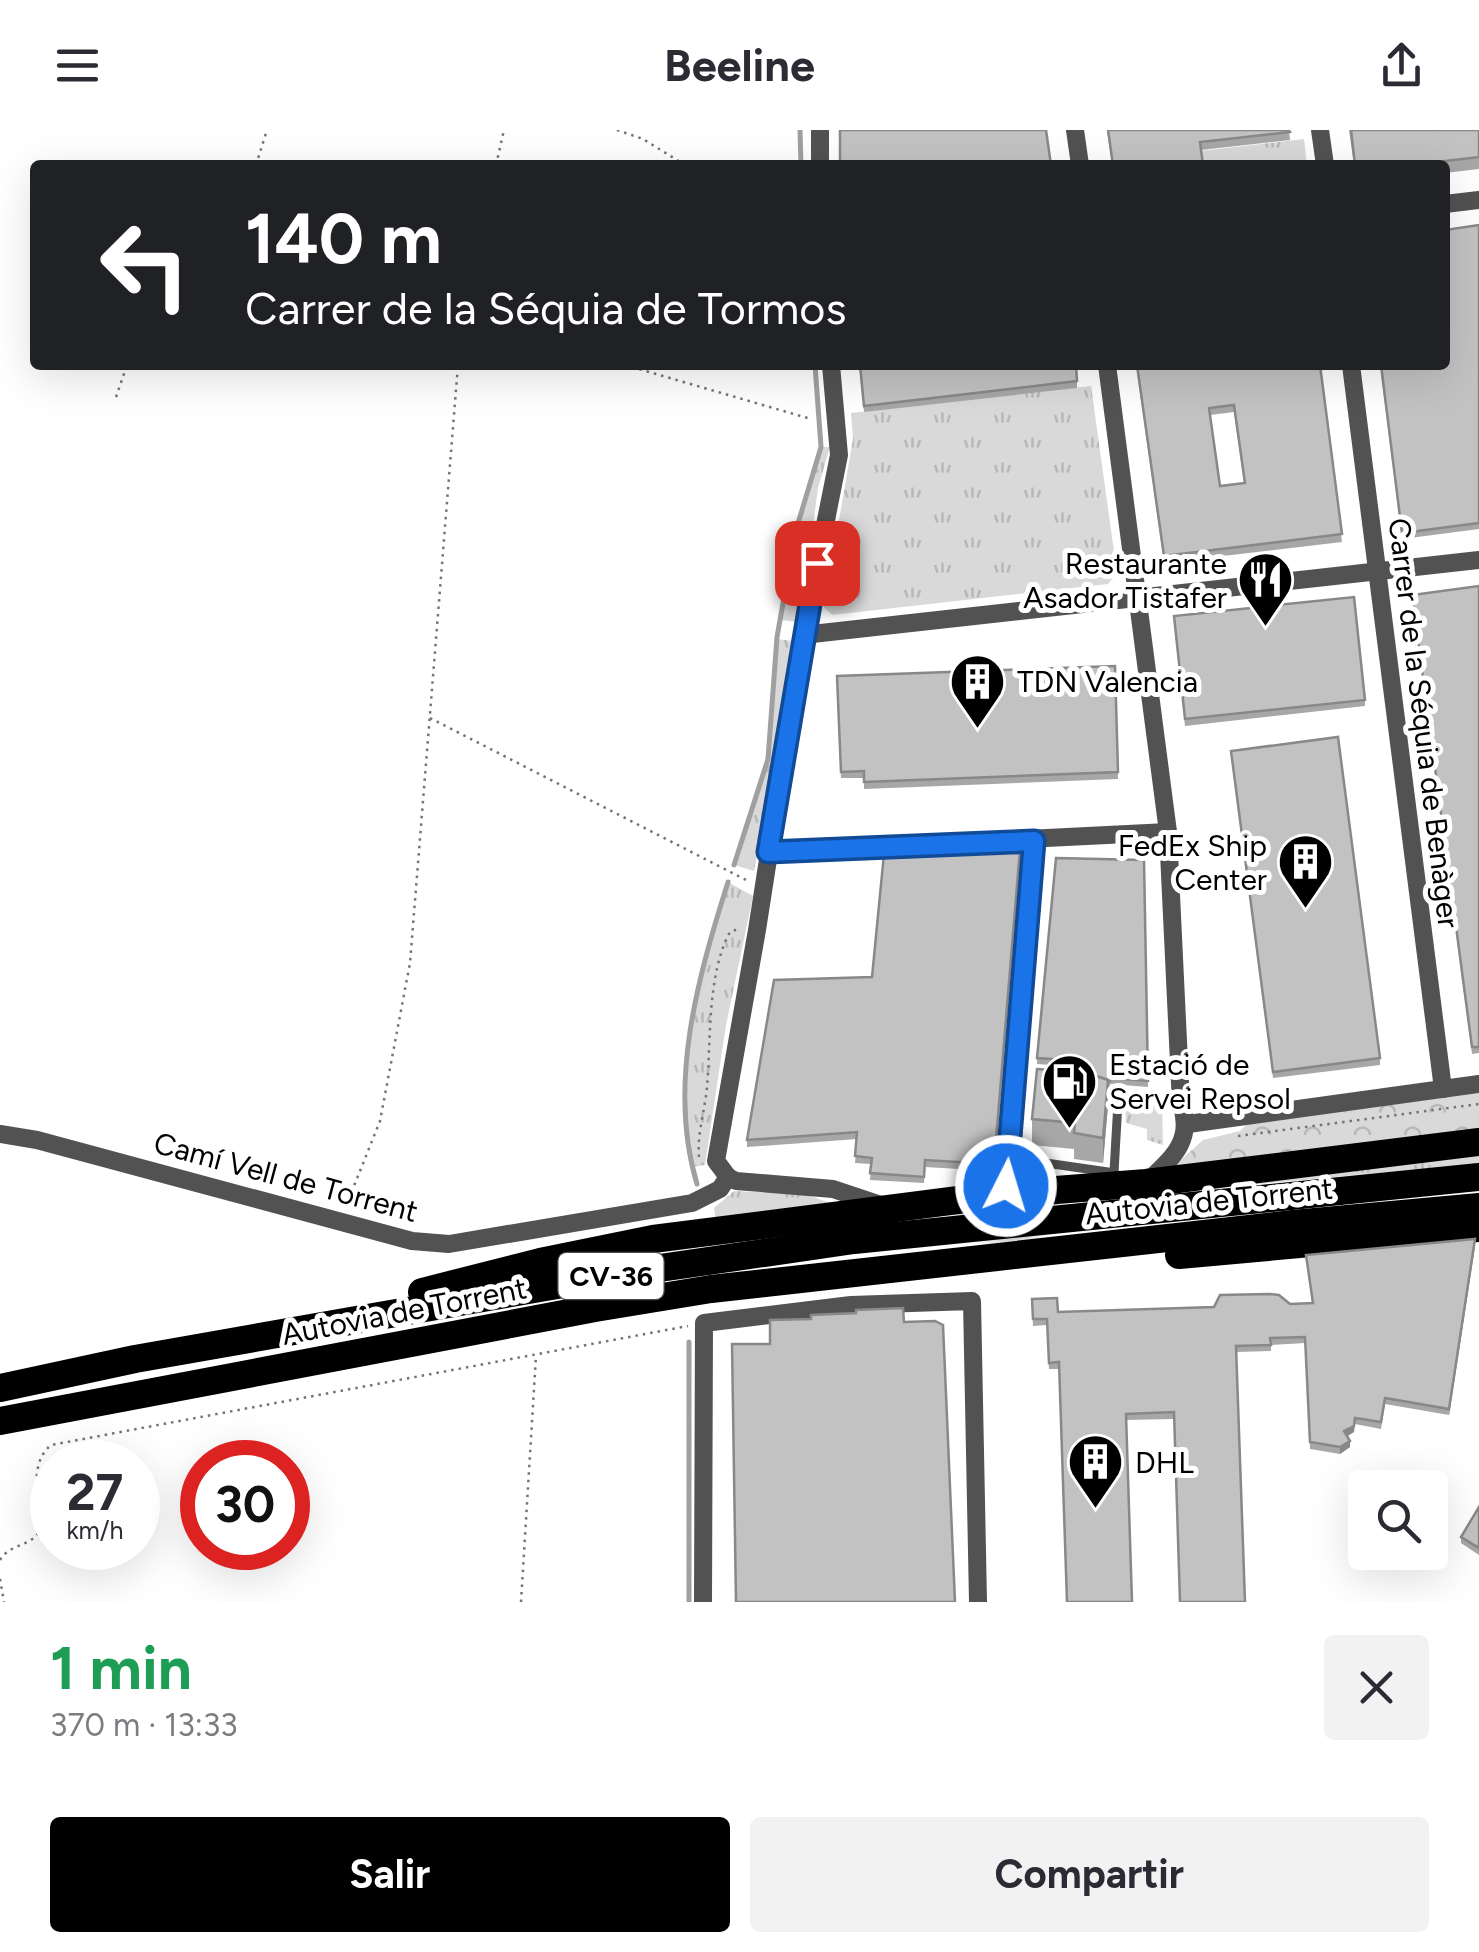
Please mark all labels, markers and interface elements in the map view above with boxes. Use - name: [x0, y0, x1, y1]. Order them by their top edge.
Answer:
- icon: menu: [50, 38, 105, 93]
- text: Beeline: [664, 38, 815, 92]
- icon: share: [1374, 38, 1429, 93]
- text: 140 m: [245, 196, 442, 281]
- icon: left: [80, 200, 210, 330]
- text: Carrer de la Séquia de Tormos: [245, 281, 846, 335]
- street label: Carrer de la Séquia de Benàger: [1380, 516, 1468, 930]
- pin: [775, 521, 860, 606]
- icon: arrive: [790, 536, 845, 591]
- place label: Restaurante Asador Tistafer: [1023, 545, 1227, 616]
- restaurant icon: Restaurante Asador Tistafer: [1236, 550, 1296, 629]
- building icon: TDN Valencia: [948, 651, 1008, 730]
- place label: TDN Valencia: [1017, 663, 1198, 700]
- place label: FedEx Ship Center: [1118, 827, 1267, 898]
- building icon: FedEx Ship Center: [1276, 832, 1336, 911]
- place label: Estació de Servei Repsol: [1109, 1046, 1291, 1117]
- fuel station icon: Estació de Servei Repsol: [1040, 1051, 1100, 1130]
- street label: Camí Vell de Torrent: [150, 1124, 422, 1230]
- position arrow: [954, 1134, 1058, 1238]
- street label: Autovia de Torrent: [1083, 1170, 1335, 1232]
- road number: CV-36: [558, 1253, 664, 1299]
- street label: Autovia de Torrent: [278, 1269, 530, 1353]
- building icon: DHL: [1066, 1432, 1126, 1511]
- speed limit sign: 30: [180, 1440, 310, 1570]
- place label: DHL: [1135, 1444, 1194, 1481]
- text: 27: [67, 1462, 123, 1523]
- map controls: [1348, 1470, 1448, 1570]
- button: search: [1348, 1470, 1448, 1570]
- text: km/h: [66, 1515, 124, 1545]
- text: 1 min: [50, 1632, 192, 1704]
- button: close: [1324, 1635, 1429, 1740]
- text: 370 m · 13:33: [50, 1706, 238, 1744]
- button: Salir: [50, 1817, 730, 1932]
- button: Compartir: [750, 1817, 1429, 1932]

